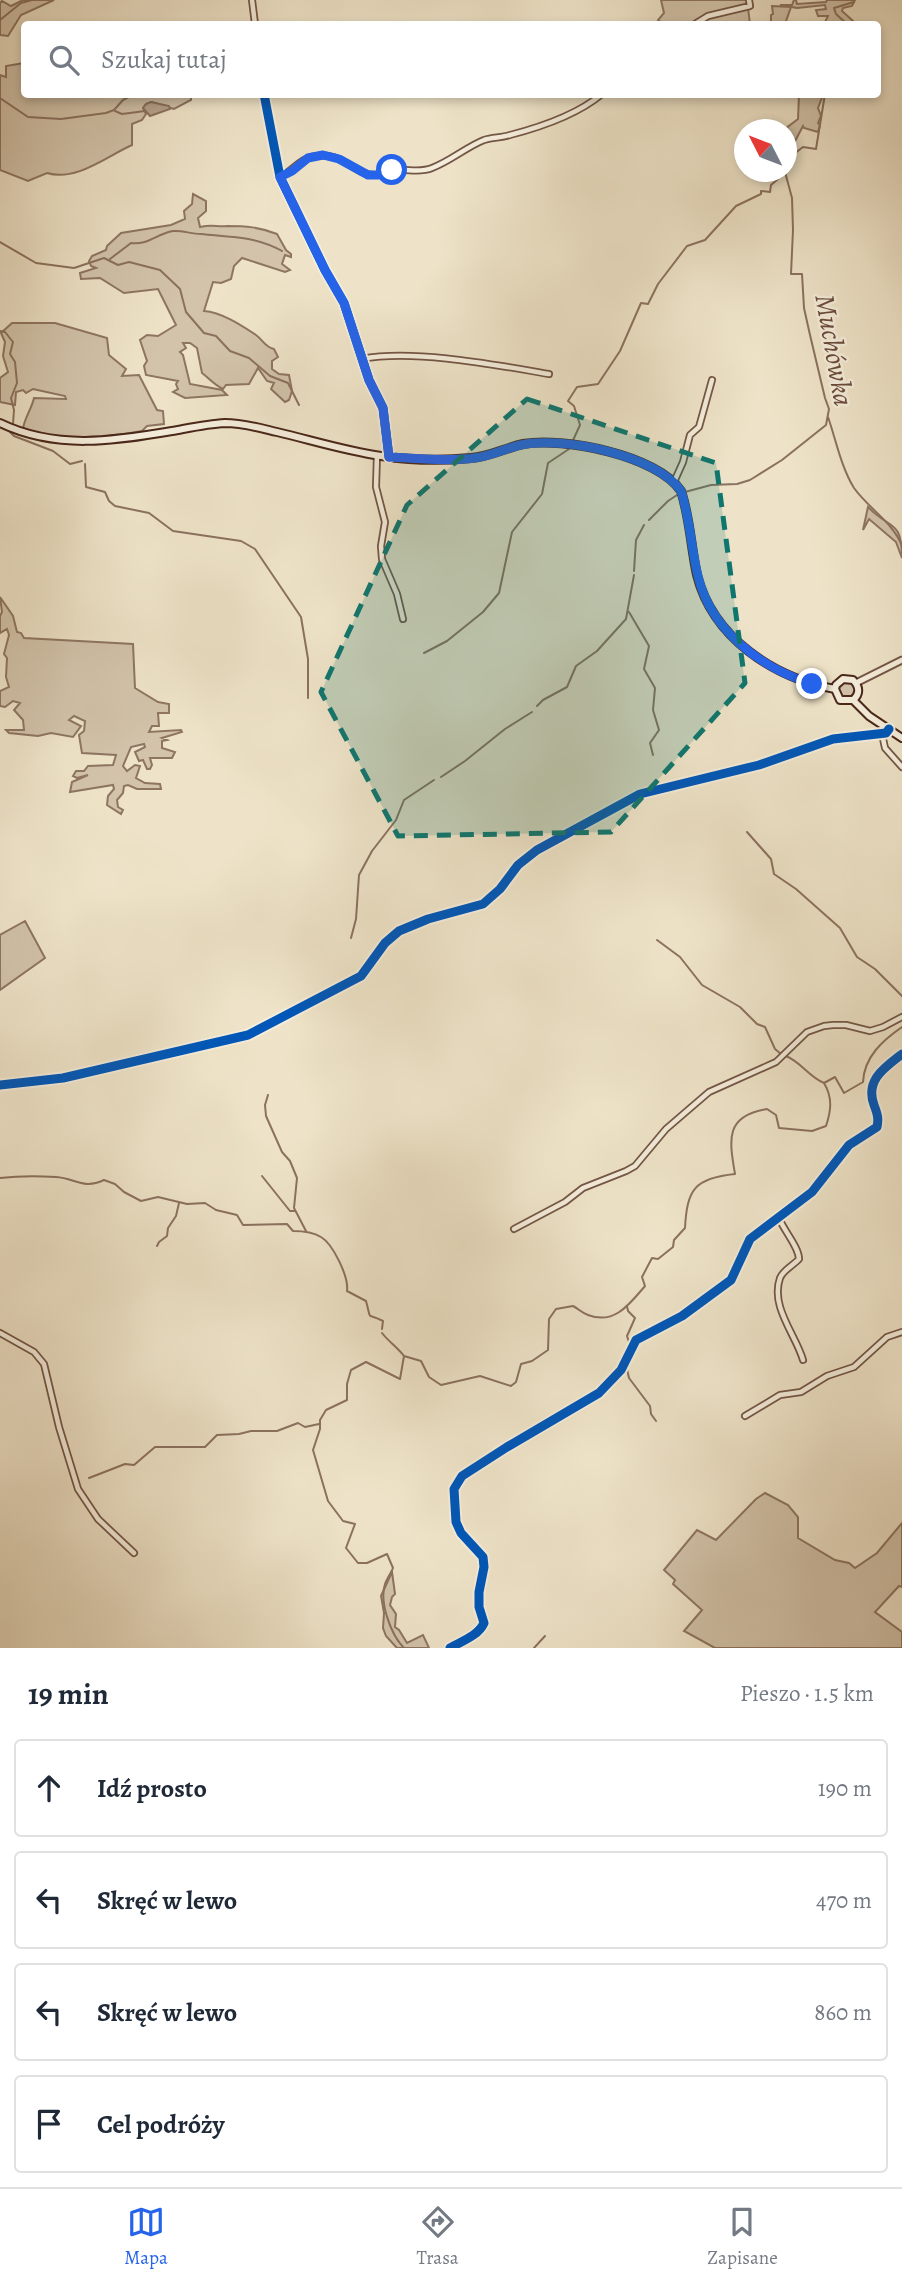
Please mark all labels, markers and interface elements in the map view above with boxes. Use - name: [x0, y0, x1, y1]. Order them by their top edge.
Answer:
- search box: [21, 21, 881, 98]
- icon: search: [45, 41, 83, 79]
- text: Szukaj tutaj: [101, 42, 227, 77]
- north arrow: [734, 119, 797, 182]
- route start: [376, 154, 407, 185]
- water label: Muchówka: [805, 291, 863, 409]
- route end: [796, 668, 827, 699]
- text: 19 min: [28, 1674, 109, 1714]
- text: Pieszo · 1.5 km: [740, 1678, 874, 1709]
- icon: ahead: [30, 1769, 68, 1807]
- text: Idź prosto: [97, 1771, 207, 1806]
- text: 190 m: [818, 1773, 872, 1804]
- icon: left: [30, 1881, 68, 1919]
- text: Skręć w lewo: [97, 1883, 237, 1918]
- text: 470 m: [816, 1885, 872, 1916]
- icon: left: [30, 1993, 68, 2031]
- text: Skręć w lewo: [97, 1995, 237, 2030]
- text: 860 m: [814, 1997, 872, 2028]
- icon: arrive: [30, 2105, 68, 2143]
- text: Cel podróży: [97, 2107, 225, 2142]
- tab: Mapa: [124, 2203, 168, 2271]
- tab: Trasa: [416, 2203, 459, 2271]
- tab: Zapisane: [707, 2203, 778, 2271]

